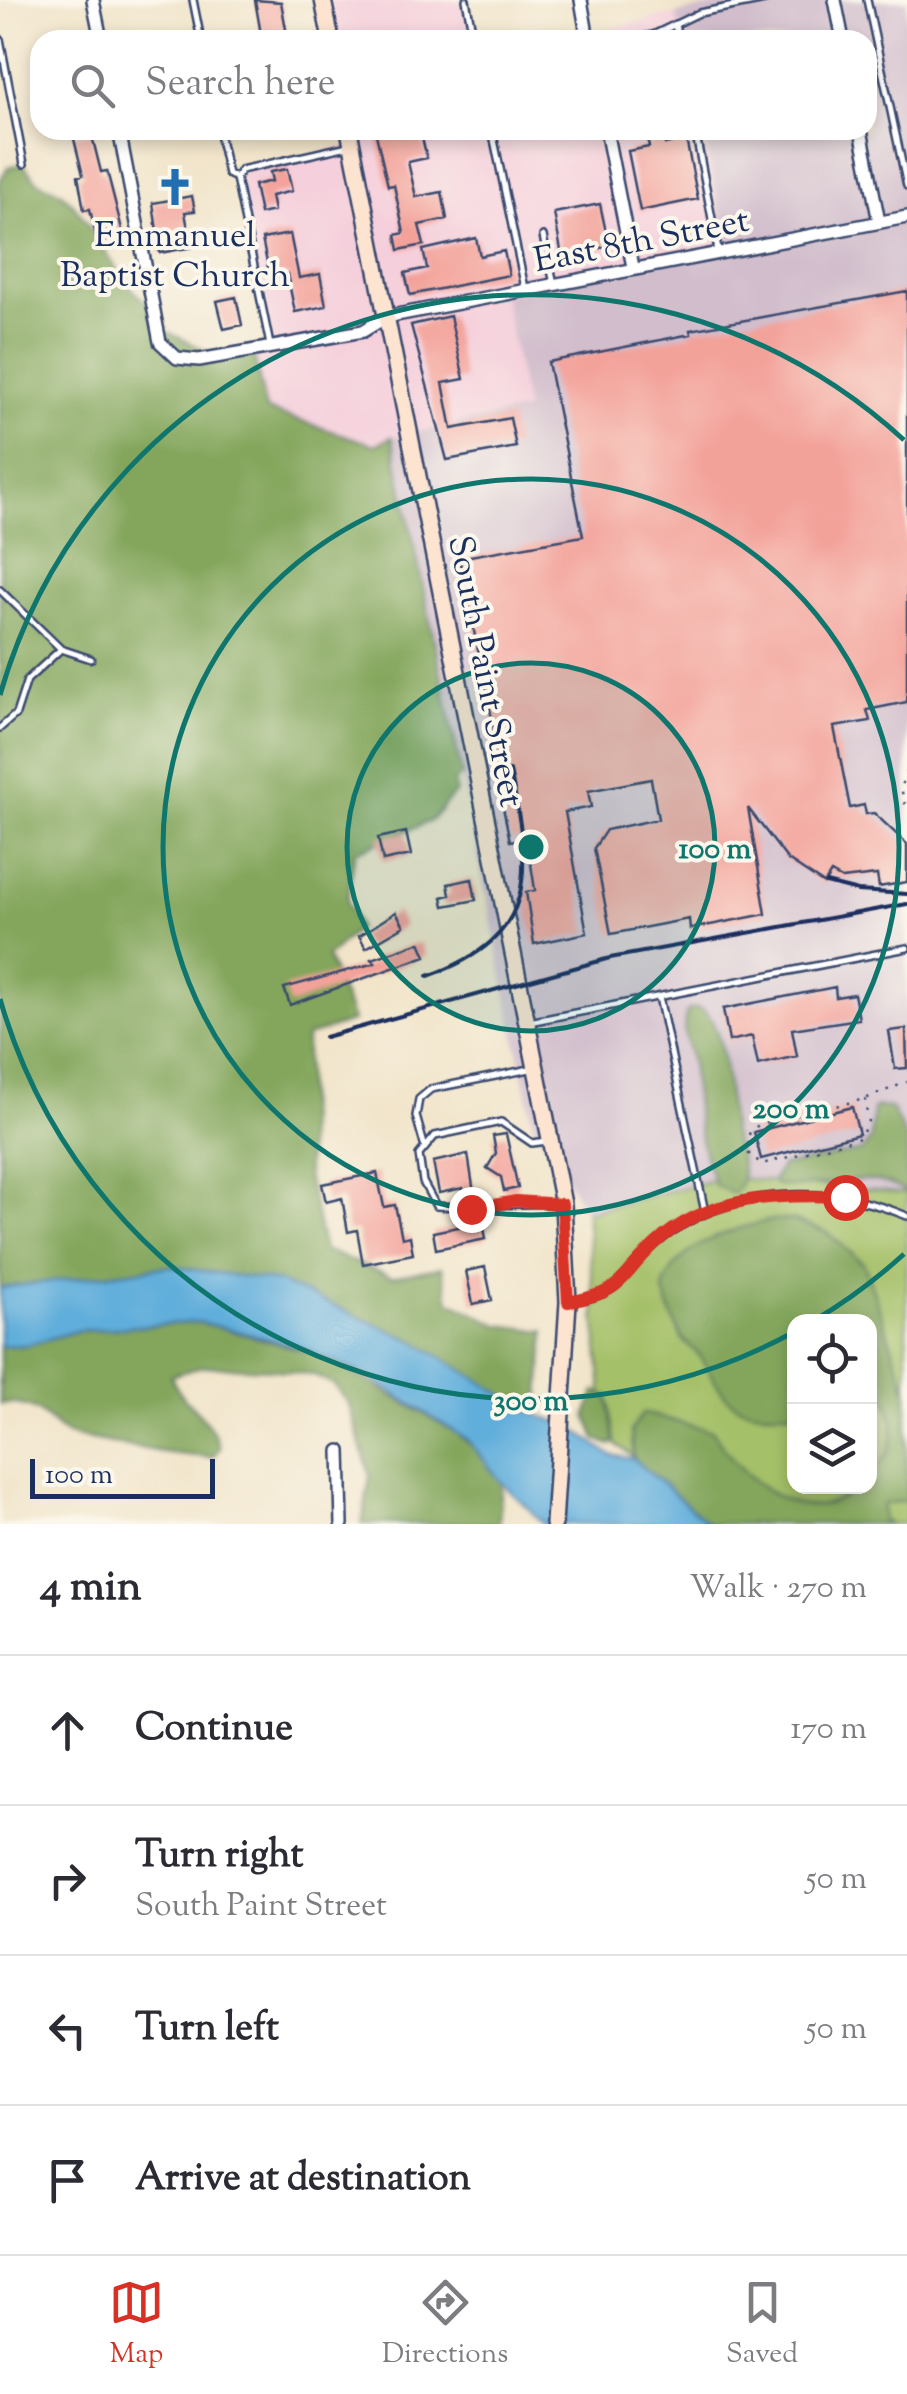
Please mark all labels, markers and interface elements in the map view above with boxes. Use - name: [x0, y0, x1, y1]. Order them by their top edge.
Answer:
- search box: [30, 30, 877, 140]
- icon: search: [65, 58, 120, 113]
- text: Search here: [145, 58, 336, 112]
- church icon: Emmanuel Baptist Church: [154, 166, 196, 208]
- street label: East 8th Street: [530, 197, 754, 288]
- place label: Emmanuel Baptist Church: [60, 212, 290, 303]
- street label: South Paint Street: [432, 532, 535, 812]
- centre of rings: [513, 829, 549, 865]
- text: 100 m: [679, 829, 752, 872]
- text: 200 m: [753, 1089, 830, 1132]
- route start: [823, 1175, 869, 1221]
- route end: [449, 1187, 495, 1233]
- map controls: [787, 1314, 877, 1494]
- button: locate: [787, 1314, 877, 1404]
- text: 300 m: [494, 1381, 569, 1424]
- button: layers: [787, 1404, 877, 1494]
- scale bar: [30, 1454, 215, 1498]
- text: 100 m: [45, 1456, 113, 1496]
- text: 4 min: [40, 1559, 142, 1619]
- text: Walk · 270 m: [690, 1566, 867, 1612]
- icon: ahead: [40, 1703, 95, 1758]
- text: Continue: [135, 1703, 293, 1757]
- text: 170 m: [790, 1707, 867, 1753]
- text: Turn right: [135, 1830, 303, 1884]
- icon: right: [40, 1853, 95, 1908]
- text: 50 m: [806, 1857, 867, 1903]
- text: South Paint Street: [135, 1884, 387, 1930]
- icon: left: [40, 2003, 95, 2058]
- text: Turn left: [135, 2003, 279, 2057]
- text: 50 m: [806, 2007, 867, 2053]
- icon: arrive: [40, 2153, 95, 2208]
- text: Arrive at destination: [135, 2153, 471, 2207]
- tab: Map: [109, 2275, 164, 2375]
- tab: Directions: [382, 2275, 508, 2375]
- tab: Saved: [726, 2275, 798, 2375]

